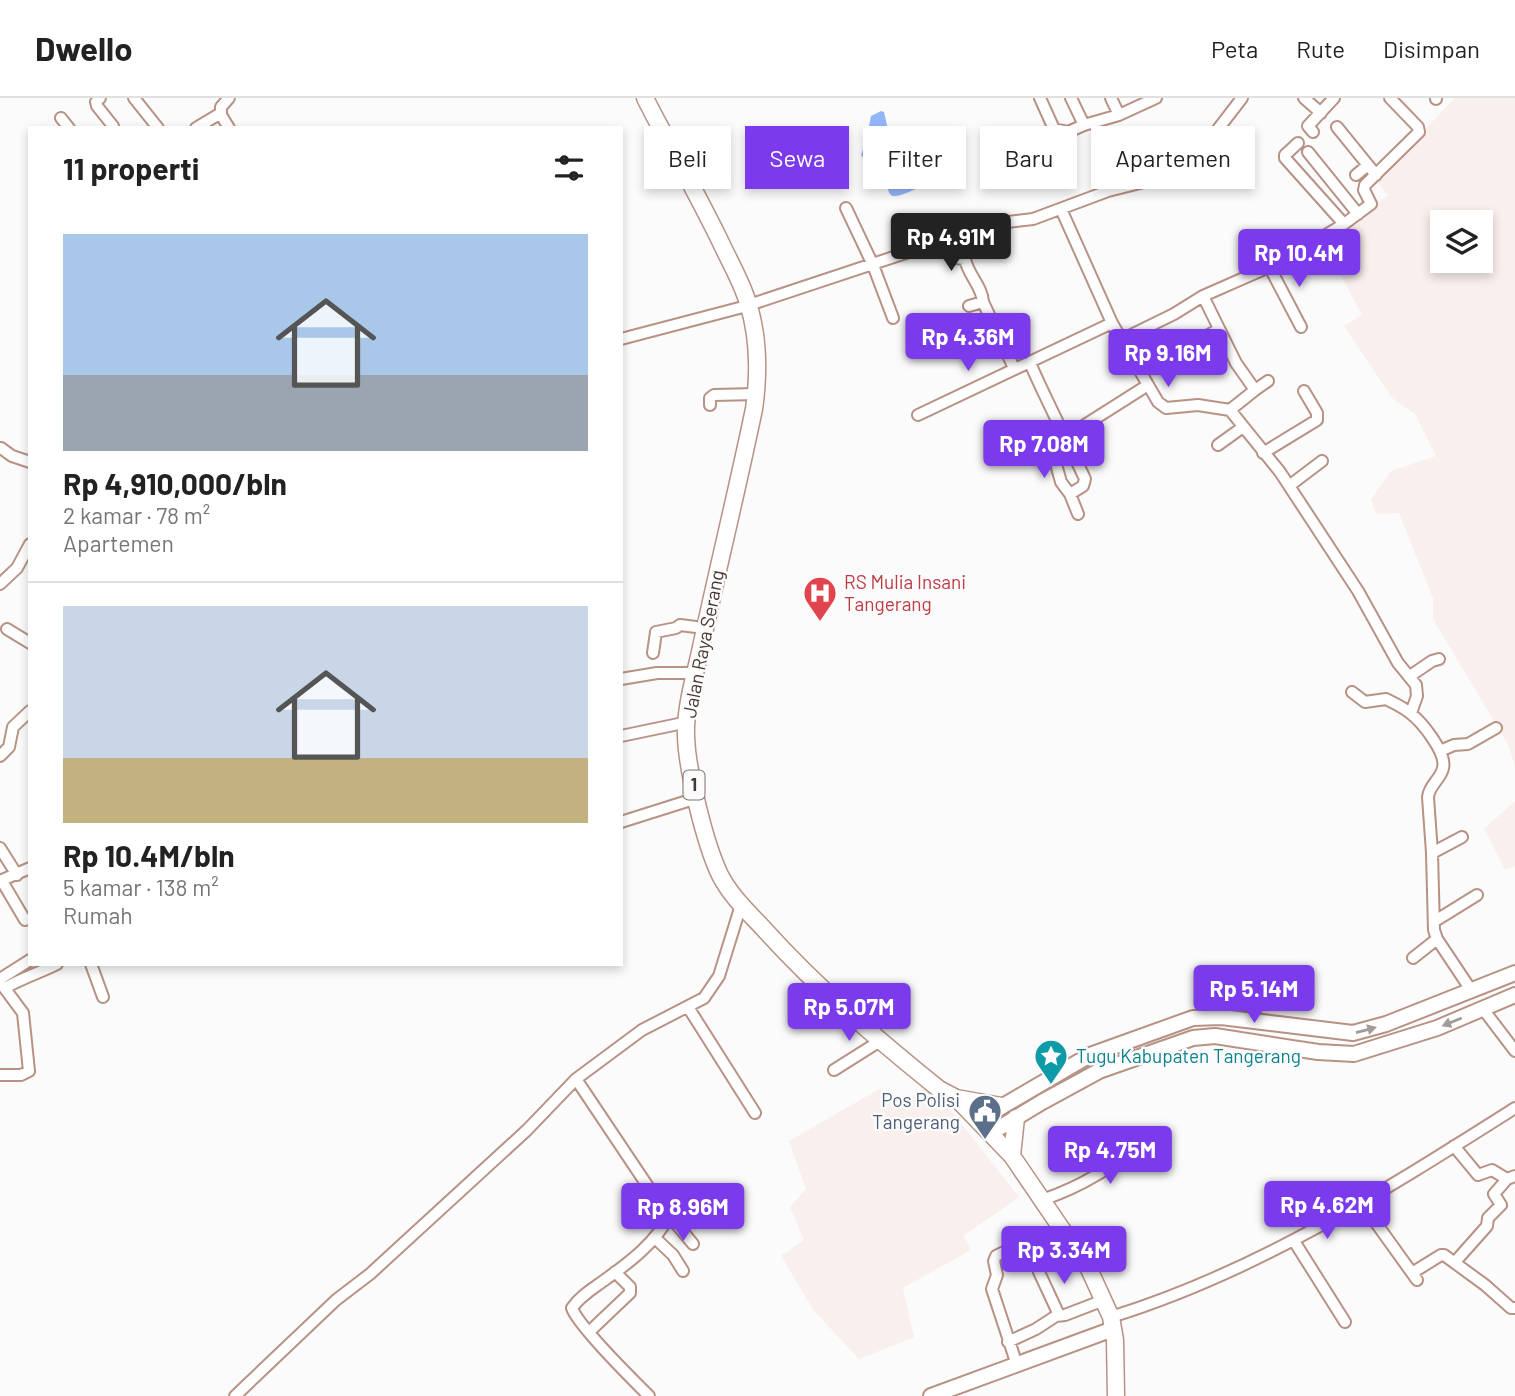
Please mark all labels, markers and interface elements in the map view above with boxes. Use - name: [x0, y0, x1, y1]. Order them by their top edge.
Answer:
- text: Dwello: [35, 28, 133, 68]
- text: Peta: [1211, 34, 1258, 63]
- text: Rute: [1296, 34, 1345, 63]
- text: Disimpan: [1383, 34, 1480, 63]
- chip: Beli: [644, 126, 731, 189]
- chip: Sewa: [745, 126, 849, 189]
- chip: Filter: [863, 126, 966, 189]
- chip: Baru: [980, 126, 1077, 189]
- chip: Apartemen: [1091, 126, 1255, 189]
- icon: filters: [550, 149, 588, 187]
- text: 11 properti: [63, 150, 199, 186]
- map controls: [1430, 210, 1493, 273]
- button: layers: [1430, 210, 1493, 273]
- pin: Rp 4.91M: [879, 214, 1023, 273]
- text: Rp 4.91M: [907, 222, 995, 250]
- pin: Rp 10.4M: [1227, 230, 1371, 289]
- text: Rp 10.4M: [1254, 238, 1344, 266]
- icon: home: [263, 280, 389, 406]
- pin: Rp 4.36M: [896, 314, 1040, 373]
- text: Rp 4.36M: [921, 322, 1015, 350]
- pin: Rp 9.16M: [1096, 330, 1240, 389]
- text: Rp 9.16M: [1124, 338, 1212, 366]
- pin: Rp 7.08M: [972, 420, 1116, 480]
- text: Rp 7.08M: [999, 429, 1089, 457]
- text: Rp 4,910,000/bln: [63, 465, 287, 501]
- text: 2 kamar · 78 m²: [63, 501, 210, 529]
- text: Apartemen: [63, 529, 174, 557]
- street label: Jalan Raya Serang: [677, 568, 728, 720]
- place label: RS Mulia Insani Tangerang: [844, 570, 966, 615]
- hospital icon: RS Mulia Insani Tangerang: [801, 574, 839, 623]
- icon: home: [263, 652, 389, 778]
- road number: 1: [684, 770, 704, 800]
- text: Rp 10.4M/bln: [63, 837, 235, 873]
- text: 5 kamar · 138 m²: [63, 873, 219, 901]
- text: Rumah: [63, 901, 133, 929]
- pin: Rp 5.14M: [1182, 965, 1326, 1025]
- text: Rp 5.14M: [1210, 974, 1298, 1002]
- pin: Rp 5.07M: [777, 984, 921, 1043]
- text: Rp 5.07M: [804, 992, 894, 1020]
- one-way arrow: [1441, 1016, 1462, 1027]
- one-way arrow: [1355, 1024, 1377, 1035]
- place icon: Tugu Kabupaten Tangerang: [1032, 1037, 1070, 1086]
- place label: Tugu Kabupaten Tangerang: [1076, 1044, 1301, 1067]
- place label: Pos Polisi Tangerang: [872, 1088, 960, 1133]
- public building icon: Pos Polisi Tangerang: [966, 1092, 1004, 1141]
- pin: Rp 4.75M: [1038, 1126, 1182, 1186]
- text: Rp 4.75M: [1064, 1135, 1156, 1163]
- pin: Rp 4.62M: [1255, 1182, 1399, 1241]
- pin: Rp 8.96M: [611, 1184, 755, 1243]
- text: Rp 4.62M: [1280, 1190, 1374, 1218]
- text: Rp 8.96M: [637, 1192, 729, 1220]
- pin: Rp 3.34M: [992, 1226, 1136, 1286]
- text: Rp 3.34M: [1017, 1235, 1111, 1263]

